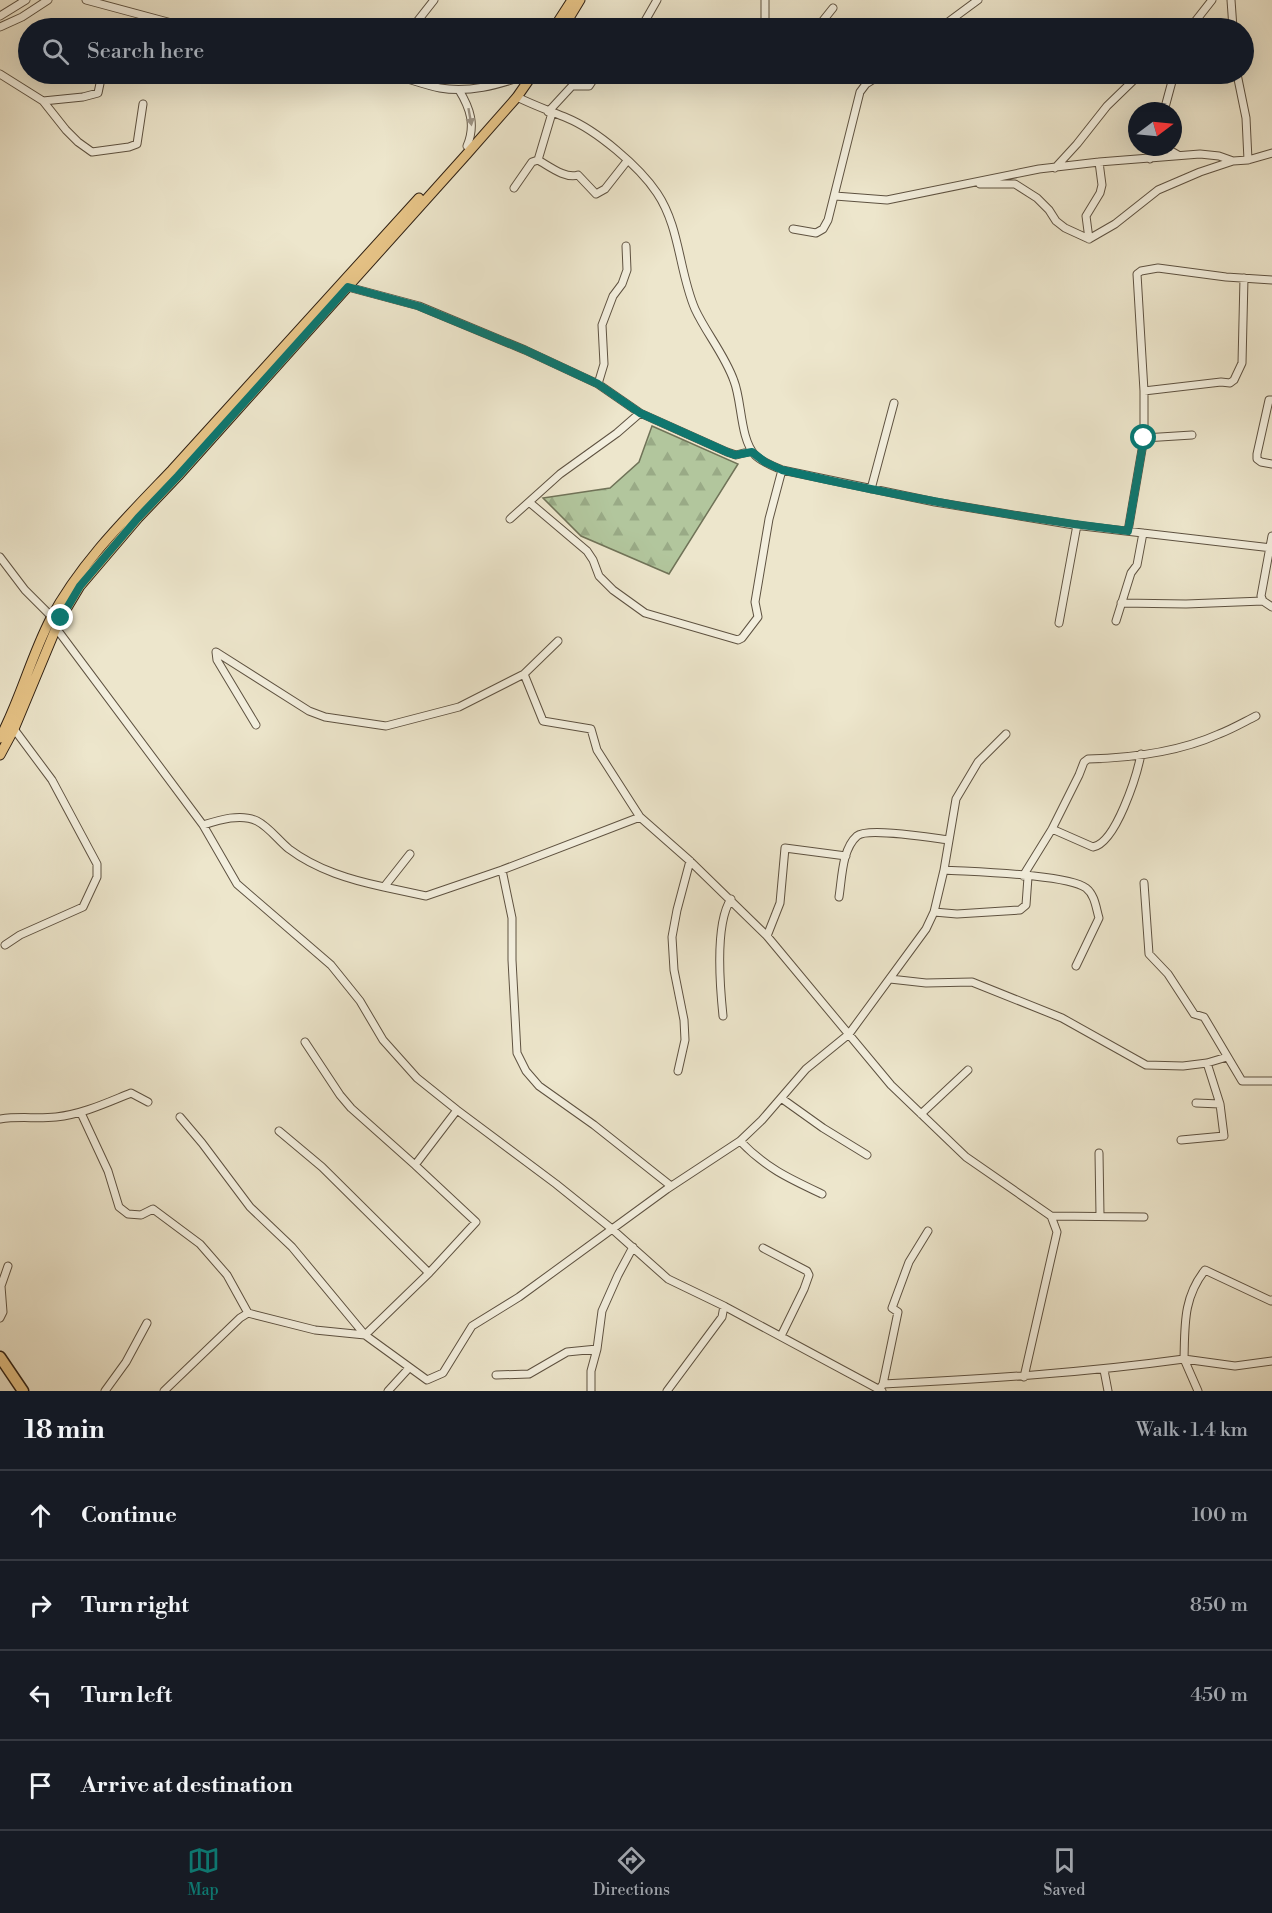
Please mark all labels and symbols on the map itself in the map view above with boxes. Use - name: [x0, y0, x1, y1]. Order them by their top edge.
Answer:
- north arrow: [1128, 102, 1182, 156]
- one-way arrow: [466, 108, 475, 127]
- route start: [1130, 424, 1156, 450]
- route end: [47, 604, 73, 630]

